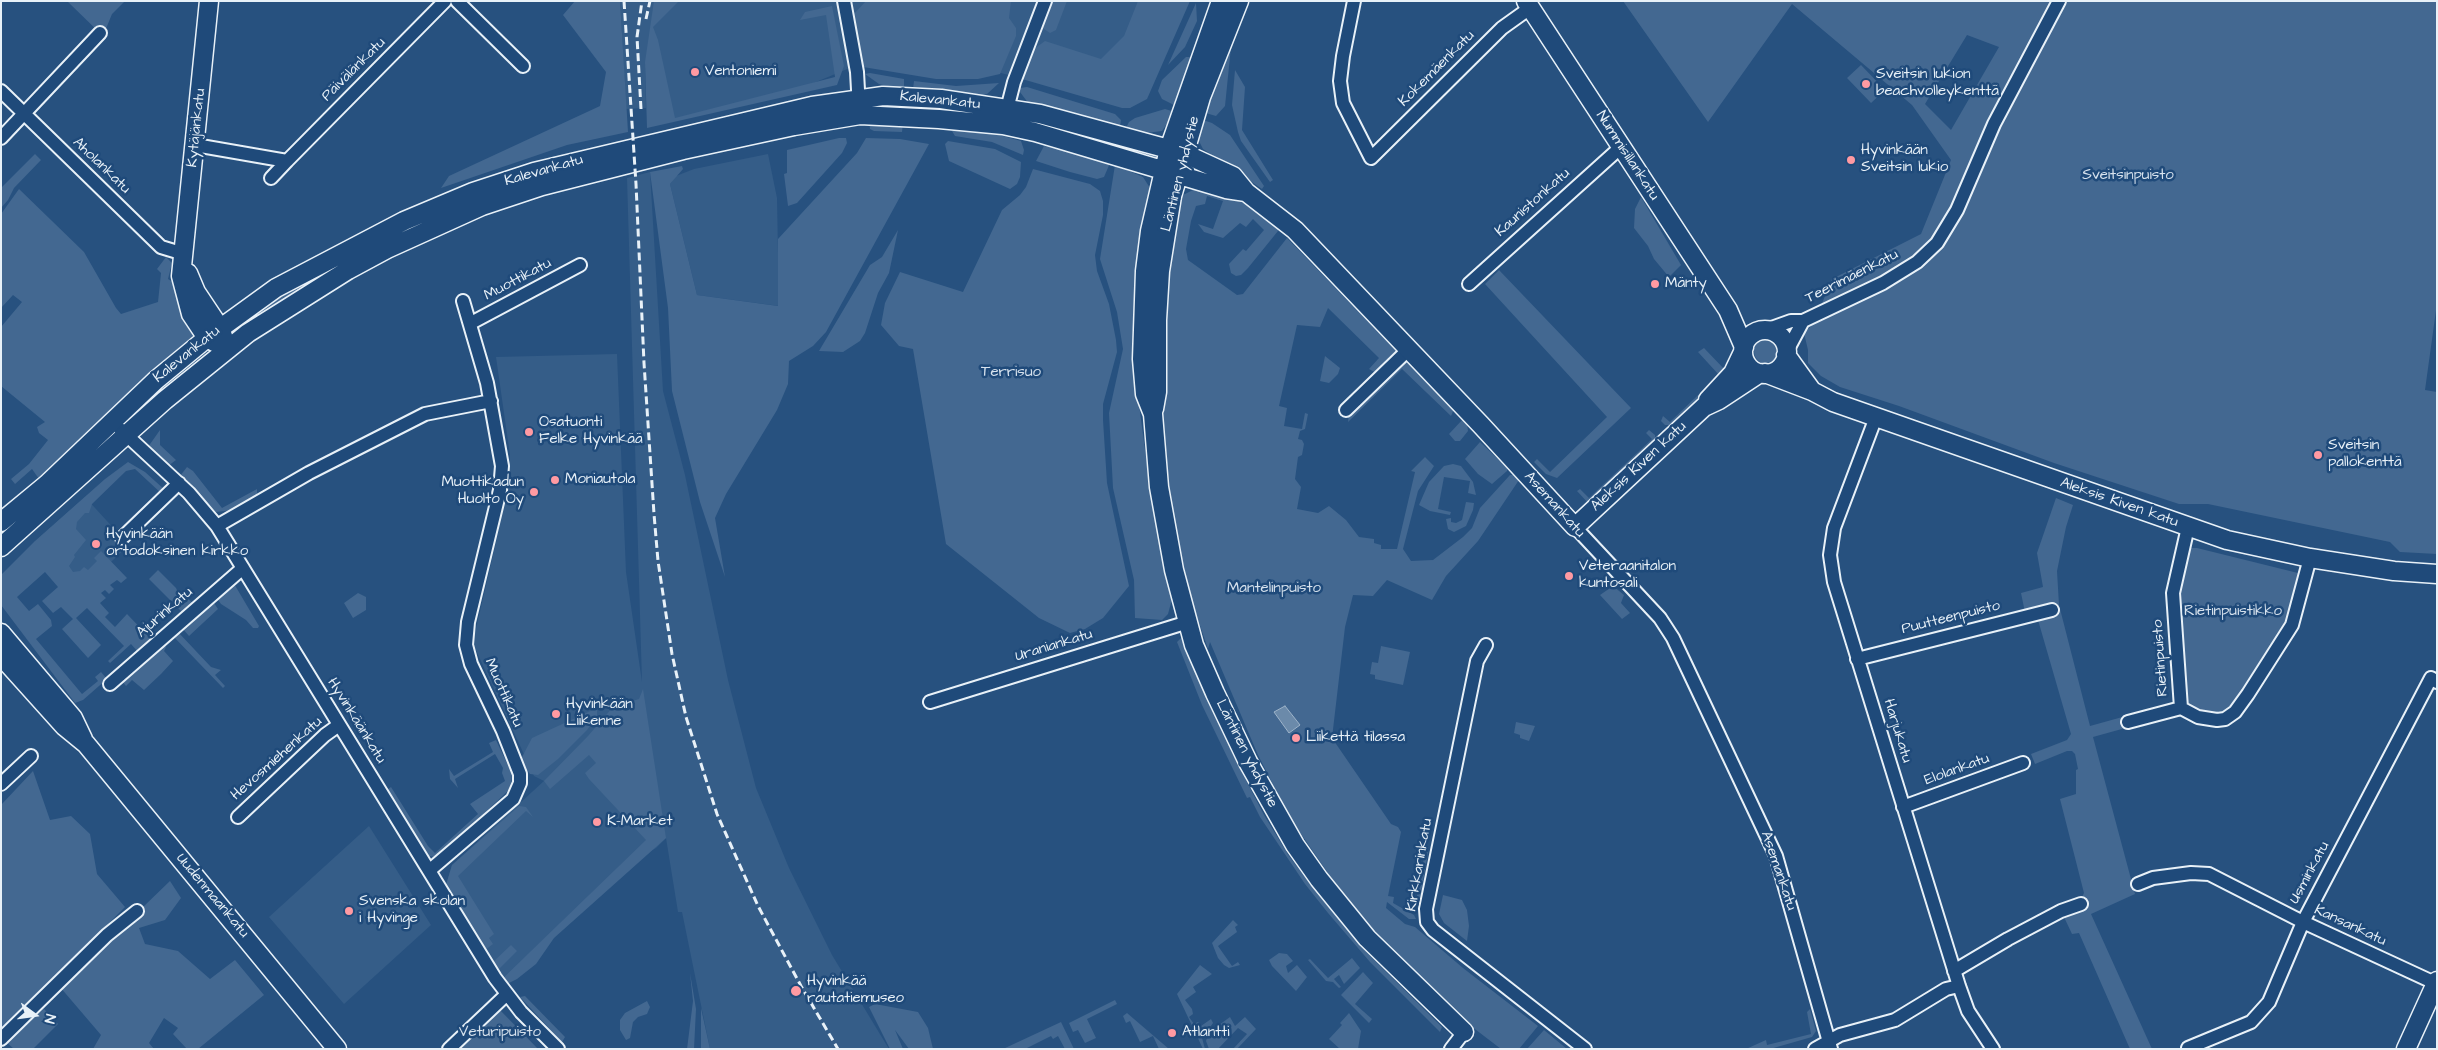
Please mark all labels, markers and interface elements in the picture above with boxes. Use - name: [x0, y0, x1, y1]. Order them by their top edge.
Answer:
- street label: Kokemäenkatu: [1395, 27, 1479, 111]
- street label: Päivälänkatu: [318, 34, 390, 106]
- place label: Ventoniemi: [705, 63, 776, 81]
- marker: Ventoniemi: [689, 66, 701, 78]
- place label: Sveitsin lukion beachvolleykenttä: [1876, 66, 1999, 101]
- marker: Sveitsin lukion beachvolleykenttä: [1860, 78, 1872, 90]
- street label: Kytäjänkatu: [184, 88, 210, 168]
- street label: Kalevankatu: [899, 88, 981, 114]
- street label: Nummisillankatu: [1591, 108, 1663, 204]
- street label: Läntinen yhdystie: [1158, 114, 1204, 234]
- street label: Aholankatu: [68, 134, 134, 198]
- place label: Hyvinkään Sveitsin lukio: [1861, 142, 1948, 177]
- street label: Kalevankatu: [503, 151, 585, 191]
- marker: Hyvinkään Sveitsin lukio: [1845, 154, 1857, 166]
- street label: Kaunistonkatu: [1492, 165, 1574, 241]
- park label: Sveitsinpuisto: [2082, 167, 2174, 185]
- street label: Teerimäenkatu: [1803, 246, 1901, 308]
- street label: Muottikatu: [481, 255, 555, 305]
- place label: Mänty: [1665, 275, 1707, 293]
- marker: Mänty: [1649, 278, 1661, 290]
- street label: Kalevankatu: [150, 323, 224, 387]
- park label: Terrisuo: [981, 364, 1041, 382]
- place label: Osatuonti Felke Hyvinkää: [539, 414, 643, 449]
- street label: Aleksis Kiven katu: [1588, 418, 1690, 516]
- marker: Osatuonti Felke Hyvinkää: [523, 426, 535, 438]
- place label: Sveitsin pallokenttä: [2328, 437, 2402, 472]
- marker: Sveitsin pallokenttä: [2312, 449, 2324, 461]
- street label: Asemankatu: [1520, 468, 1588, 542]
- place label: Moniautola: [565, 471, 635, 489]
- place label: Muottikadun Huolto Oy: [441, 474, 524, 509]
- marker: Moniautola: [549, 474, 561, 486]
- street label: Aleksis Kiven katu: [2057, 474, 2181, 532]
- marker: Muottikadun Huolto Oy: [528, 486, 540, 498]
- place label: Hyvinkään ortodoksinen kirkko: [106, 526, 248, 561]
- marker: Hyvinkään ortodoksinen kirkko: [90, 538, 102, 550]
- place label: Veteraanitalon kuntosali: [1579, 558, 1676, 593]
- marker: Veteraanitalon kuntosali: [1563, 570, 1575, 582]
- park label: Mantelinpuisto: [1227, 580, 1321, 598]
- street label: Ajurinkatu: [133, 584, 197, 642]
- street label: Puutteenpuisto: [1900, 597, 2002, 639]
- park label: Rietinpuistikko: [2184, 603, 2282, 621]
- street label: Rietinpuisto: [2149, 619, 2173, 697]
- street label: Uraniankatu: [1013, 626, 1095, 666]
- street label: Muottikatu: [480, 656, 526, 730]
- street label: Hyvinkäänkatu: [323, 675, 389, 767]
- place label: Hyvinkään Liikenne: [566, 696, 633, 731]
- street label: Läntinen yhdystie: [1211, 697, 1281, 811]
- street label: Harjukatu: [1879, 697, 1915, 765]
- marker: Hyvinkään Liikenne: [550, 708, 562, 720]
- street label: Hevosmiehenkatu: [228, 713, 326, 805]
- place label: Liikettä tilassa: [1306, 729, 1405, 747]
- marker: Liikettä tilassa: [1290, 732, 1302, 744]
- street label: Elolankatu: [1922, 750, 1992, 790]
- place label: K-Market: [607, 813, 672, 831]
- marker: K-Market: [591, 816, 603, 828]
- street label: Kirkkarinkatu: [1403, 817, 1437, 913]
- street label: Asemankatu: [1756, 829, 1800, 913]
- street label: Usminkatu: [2286, 839, 2334, 907]
- street label: Uudenmaankatu: [172, 850, 252, 942]
- place label: Svenska skolan i Hyvinge: [359, 893, 465, 928]
- street label: Kansankatu: [2311, 901, 2389, 951]
- marker: Svenska skolan i Hyvinge: [343, 905, 355, 917]
- place label: Hyvinkää rautatiemuseo: [807, 973, 904, 1008]
- marker: Hyvinkää rautatiemuseo: [789, 984, 803, 998]
- north arrow: [10, 990, 60, 1040]
- text: N: [39, 1012, 60, 1025]
- park label: Veturipuisto: [459, 1024, 541, 1042]
- place label: Atlantti: [1182, 1024, 1230, 1042]
- marker: Atlantti: [1166, 1027, 1178, 1039]

